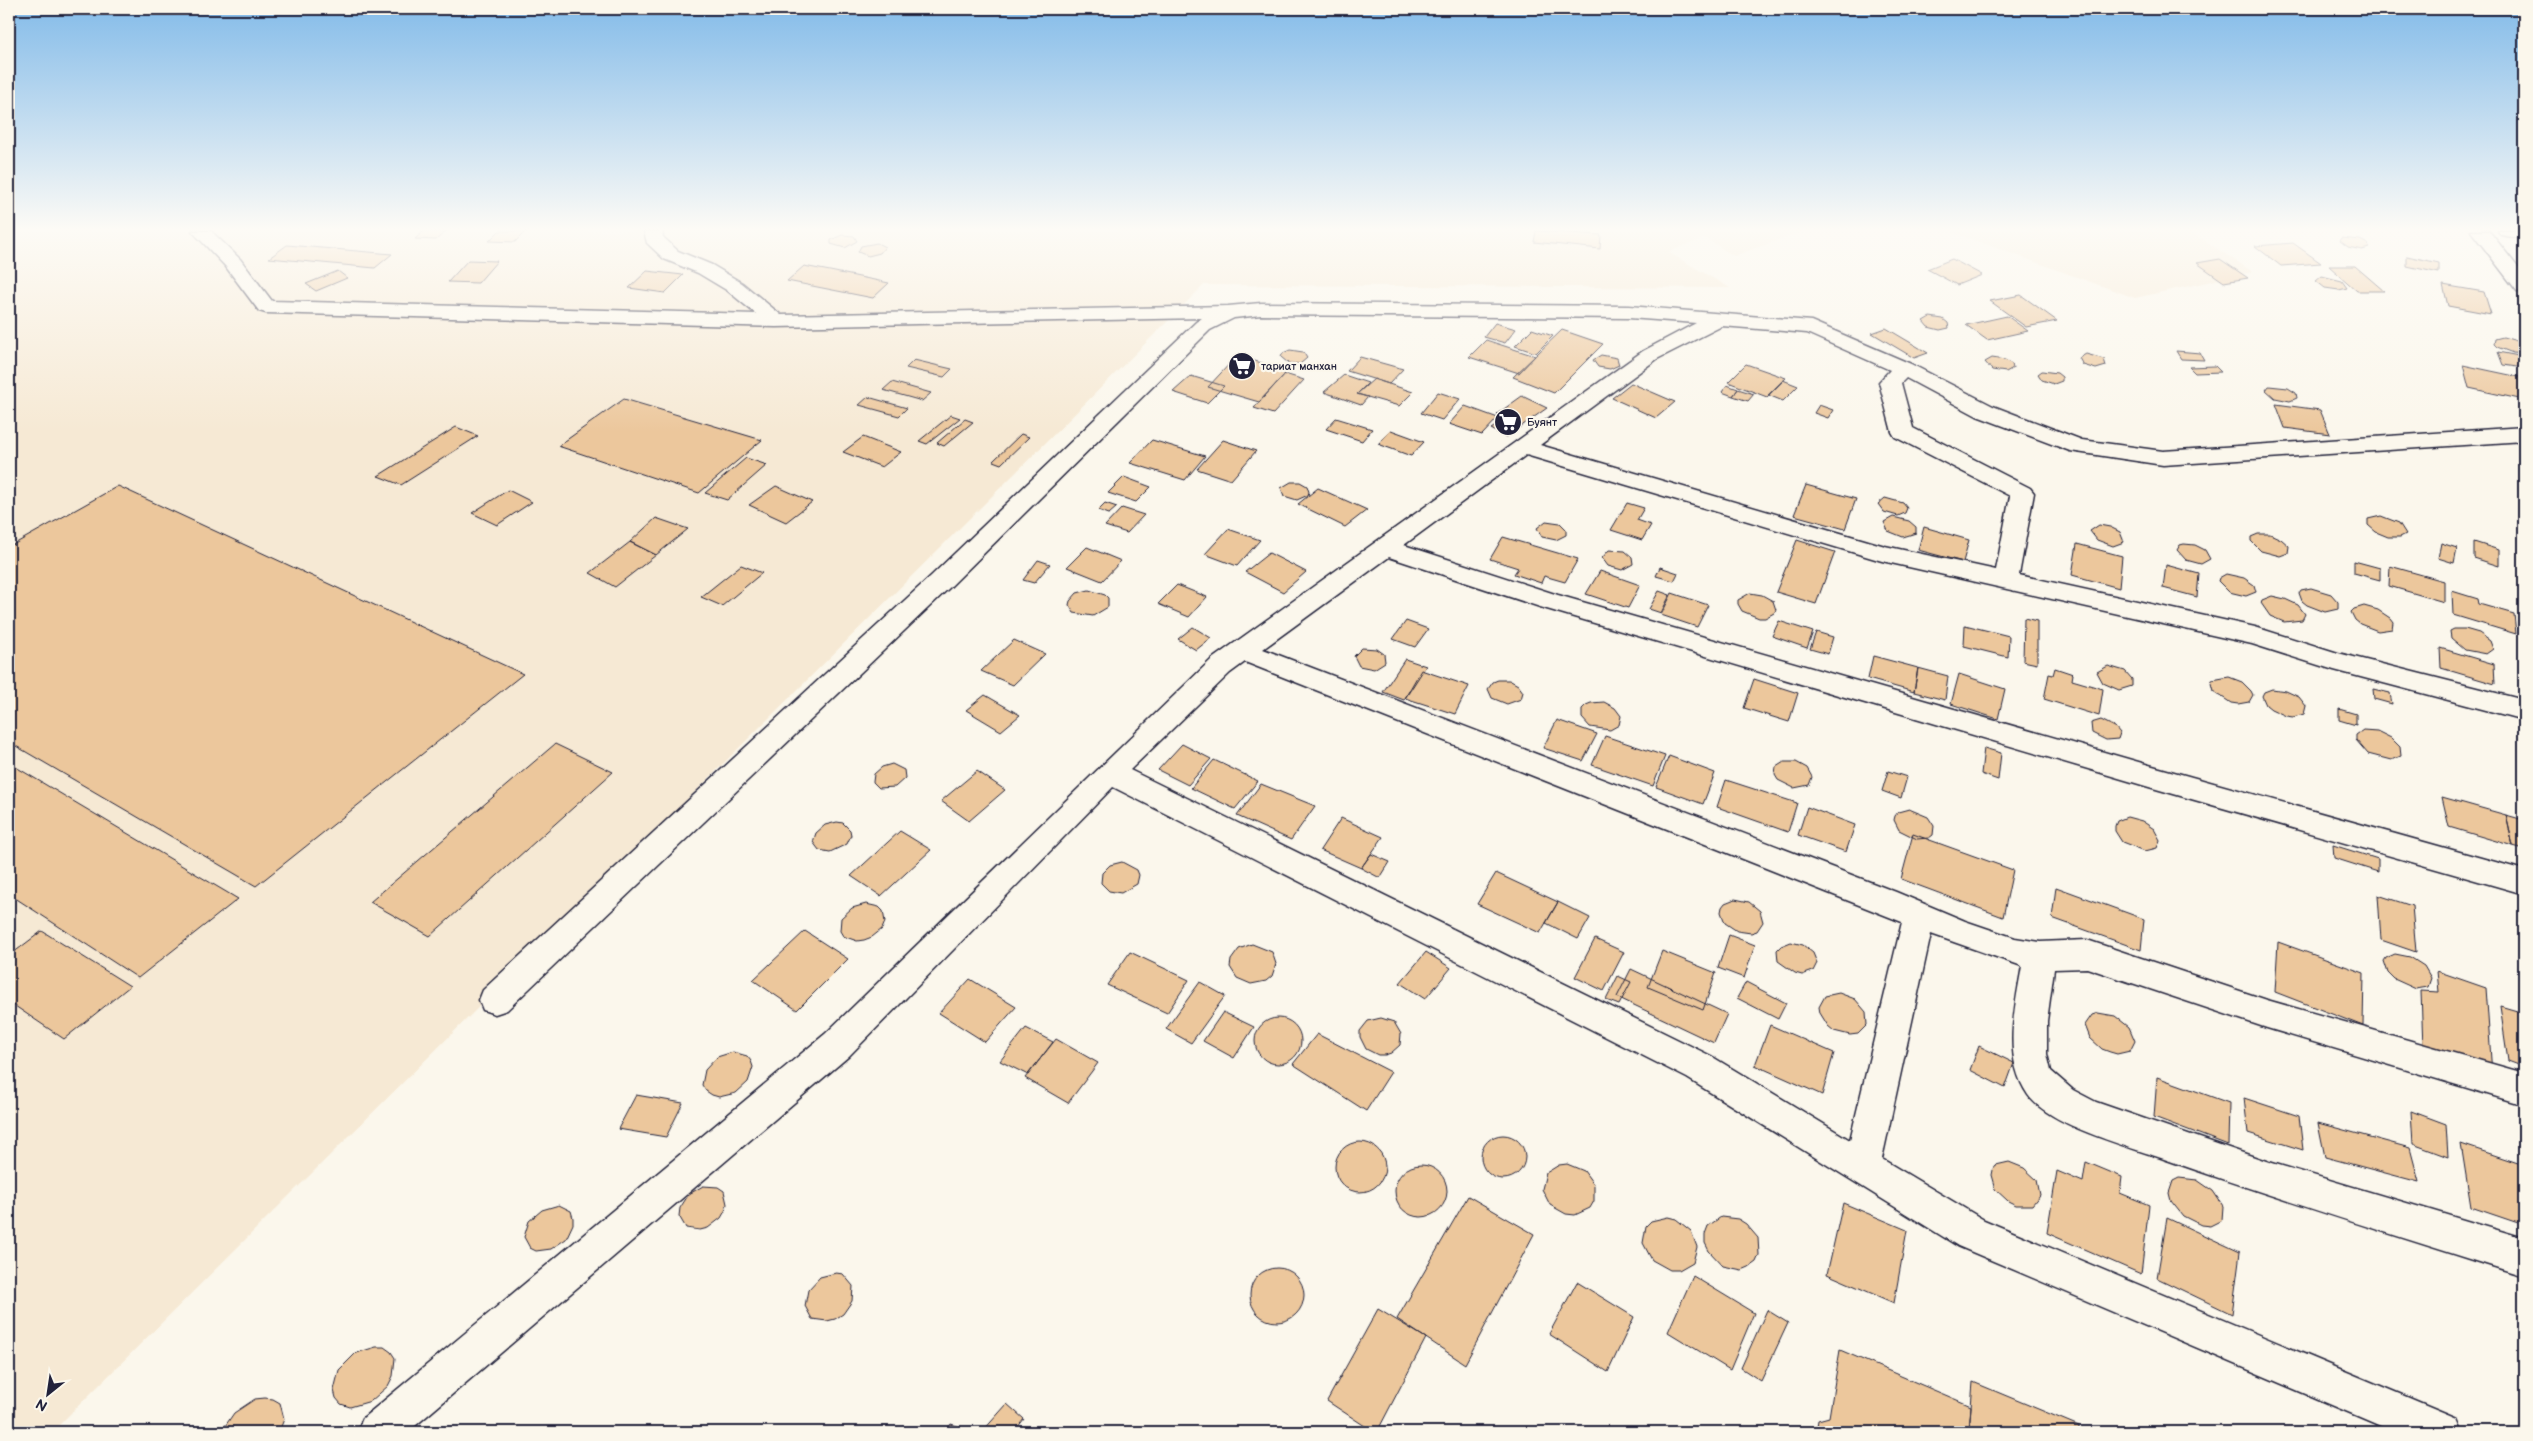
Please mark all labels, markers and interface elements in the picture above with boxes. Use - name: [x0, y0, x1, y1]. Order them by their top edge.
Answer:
- supermarket icon: тариат манхан: [1227, 351, 1257, 381]
- place label: тариат манхан: [1261, 360, 1337, 373]
- supermarket icon: Буянт: [1493, 407, 1523, 437]
- place label: Буянт: [1527, 416, 1557, 429]
- north arrow: [22, 1368, 72, 1418]
- text: N: [33, 1395, 51, 1415]

